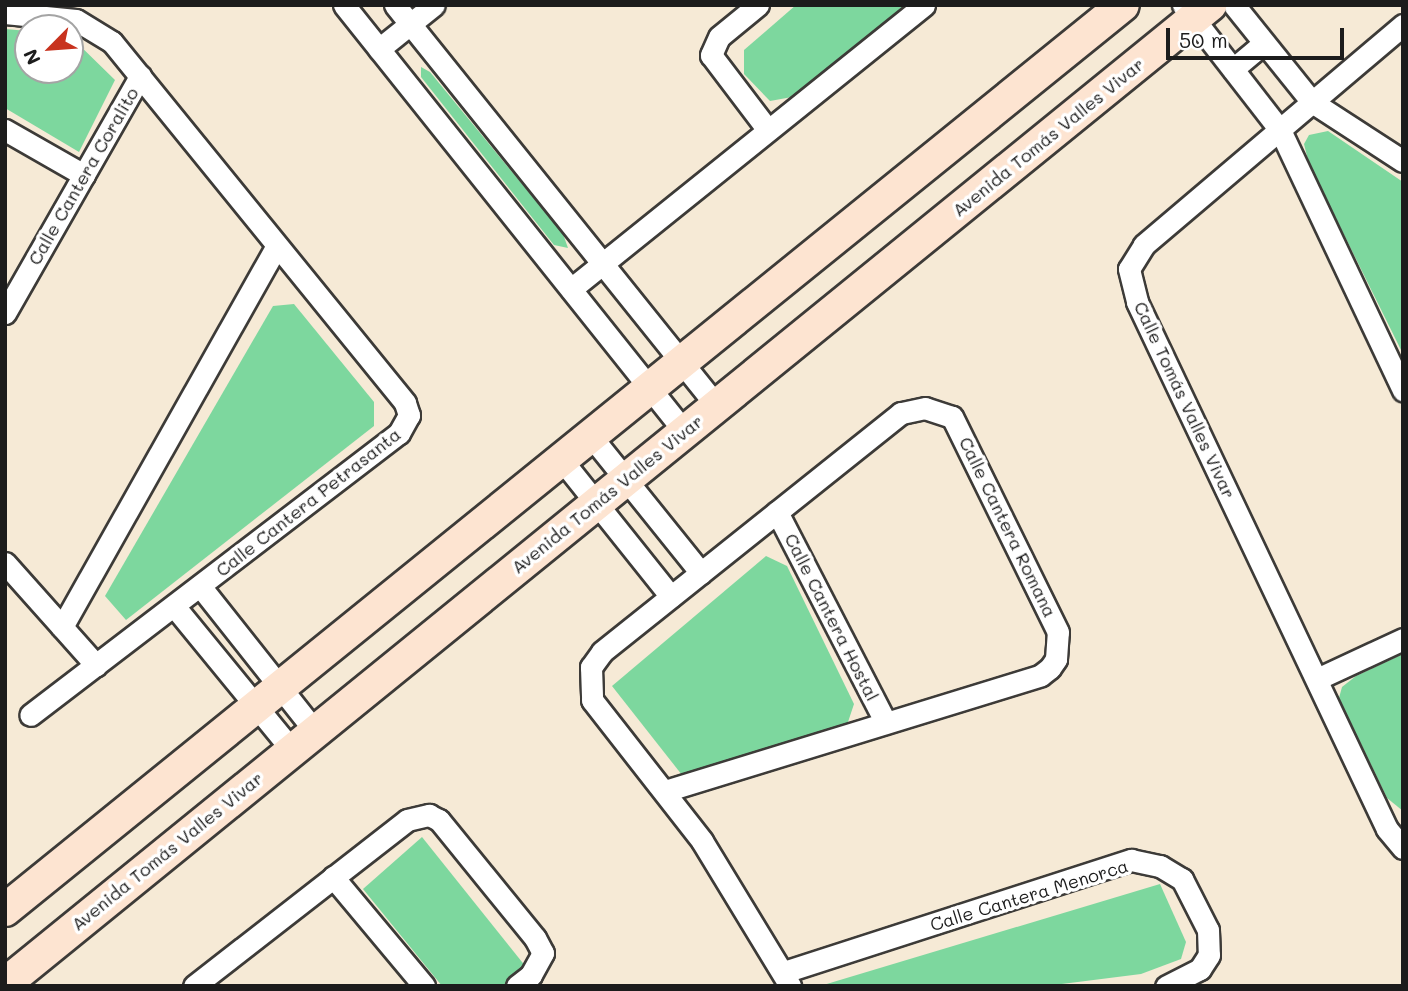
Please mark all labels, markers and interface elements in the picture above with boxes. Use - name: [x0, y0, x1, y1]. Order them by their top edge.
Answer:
- north arrow: [14, 14, 84, 84]
- scale bar: [1170, 14, 1348, 58]
- text: 50 m: [1179, 26, 1228, 53]
- text: N: [17, 45, 46, 69]
- street label: Avenida Tomás Valles Vivar: [948, 53, 1148, 221]
- street label: Calle Cantera Coralito: [23, 83, 143, 269]
- street label: Calle Tomás Valles Vivar: [1130, 298, 1240, 502]
- street label: Avenida Tomás Valles Vivar: [507, 410, 707, 578]
- street label: Calle Cantera Petrasanta: [211, 423, 405, 581]
- street label: Calle Cantera Romana: [955, 433, 1061, 621]
- street label: Calle Cantera Hostal: [780, 530, 884, 704]
- street label: Avenida Tomás Valles Vivar: [67, 767, 267, 935]
- street label: Calle Cantera Menorca: [927, 855, 1131, 935]

